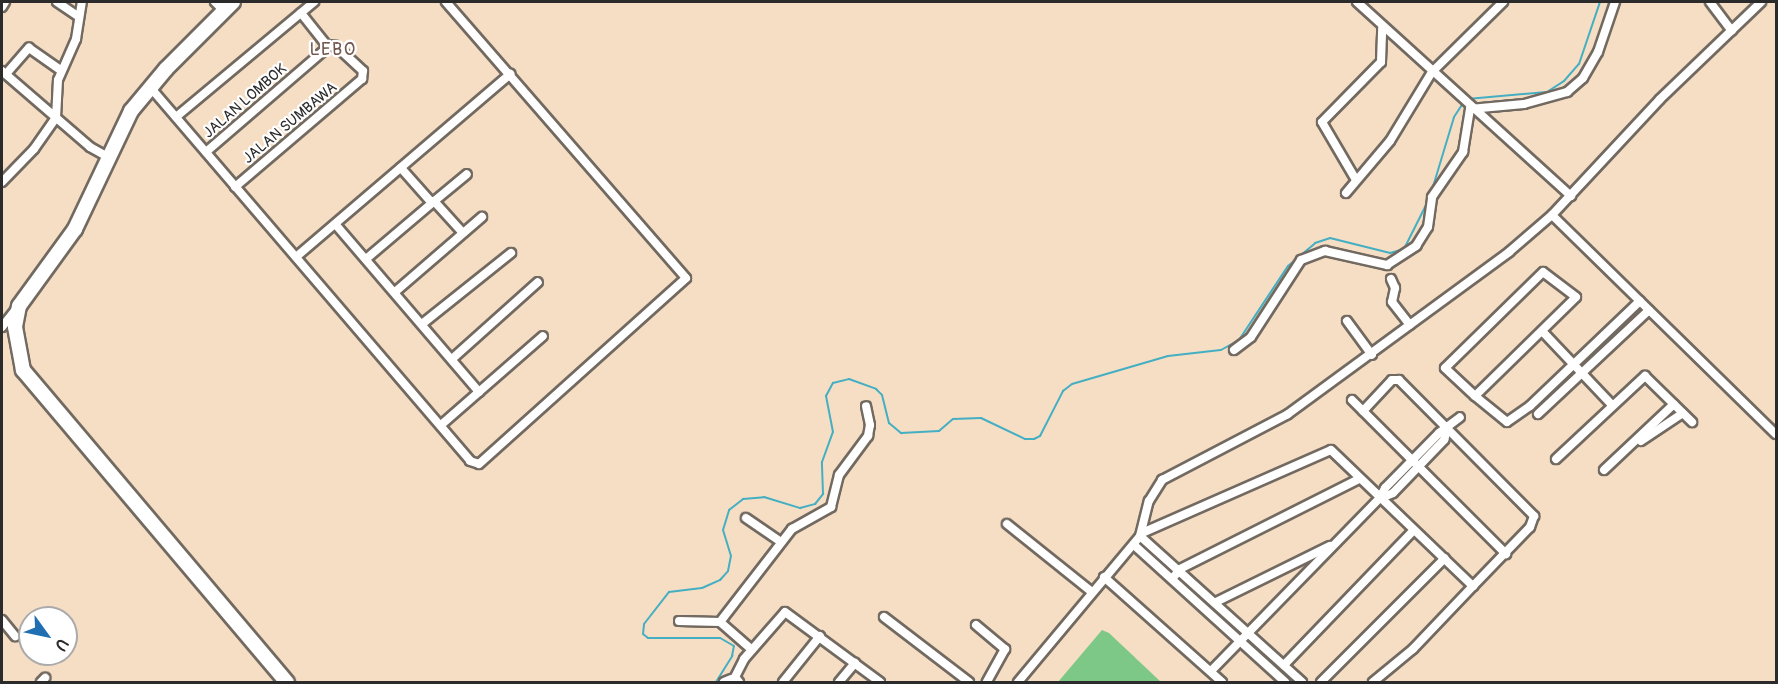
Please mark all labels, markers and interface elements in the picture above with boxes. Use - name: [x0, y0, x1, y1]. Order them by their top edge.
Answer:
- district label: LEBO: [309, 39, 357, 61]
- street label: JALAN LOMBOK: [200, 60, 290, 142]
- street label: JALAN SUMBAWA: [239, 79, 341, 167]
- north arrow: [18, 606, 78, 666]
- text: U: [50, 635, 73, 655]

